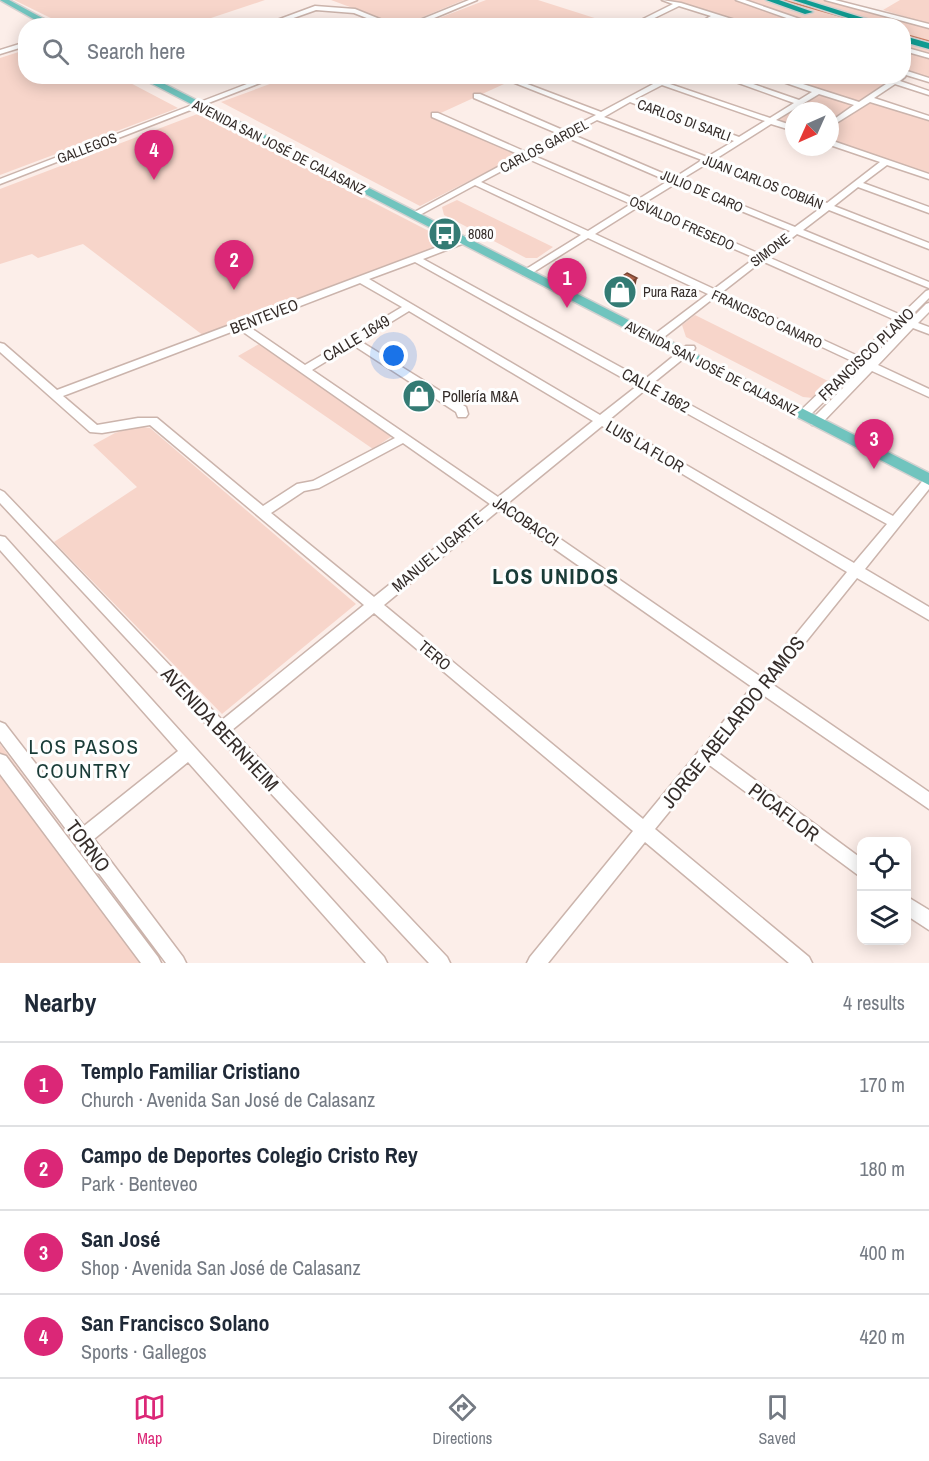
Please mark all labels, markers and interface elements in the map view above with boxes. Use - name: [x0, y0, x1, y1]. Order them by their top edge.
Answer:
- search box: [18, 18, 911, 84]
- icon: search: [39, 35, 72, 68]
- text: Search here: [87, 36, 185, 66]
- street label: AVENIDA SAN JOSÉ DE CALASANZ: [189, 95, 369, 199]
- street label: CARLOS DI SARLI: [635, 95, 733, 145]
- north arrow: [785, 102, 839, 156]
- street label: CARLOS GARDEL: [497, 115, 592, 177]
- street label: GALLEGOS: [55, 128, 120, 168]
- pin: 4: [134, 130, 174, 180]
- street label: JUAN CARLOS COBIÁN: [700, 151, 826, 213]
- street label: JULIO DE CARO: [658, 166, 746, 217]
- street label: OSVALDO FRESEDO: [627, 192, 738, 254]
- bus stop icon: 8080: [427, 216, 463, 252]
- place label: 8080: [468, 225, 494, 243]
- street label: SIMONE: [746, 229, 794, 271]
- pin: 2: [214, 240, 254, 290]
- pin: 1: [548, 258, 586, 308]
- shop icon: Pura Raza: [602, 274, 638, 310]
- place label: Pura Raza: [643, 283, 698, 301]
- street label: FRANCISCO CANARO: [709, 286, 825, 353]
- street label: BENTEVEO: [227, 293, 301, 339]
- street label: FRANCISCO PLANO: [813, 303, 919, 405]
- street label: CALLE 1649: [318, 309, 394, 367]
- street label: AVENIDA SAN JOSÉ DE CALASANZ: [622, 316, 802, 420]
- your location: [379, 341, 408, 370]
- street label: CALLE 1662: [618, 362, 694, 418]
- shop icon: Pollería M&A: [401, 378, 437, 414]
- place label: Pollería M&A: [442, 385, 519, 407]
- street label: LUIS LA FLOR: [602, 415, 689, 477]
- pin: 3: [854, 420, 894, 469]
- street label: JACOBACCI: [489, 491, 563, 551]
- street label: MANUEL UGARTE: [387, 507, 487, 597]
- district label: LOS UNIDOS: [492, 561, 620, 591]
- street label: JORGE ABELARDO RAMOS: [655, 630, 811, 813]
- street label: TERO: [414, 635, 456, 675]
- street label: AVENIDA BERNHEIM: [155, 660, 285, 797]
- district label: LOS PASOS COUNTRY: [29, 732, 139, 785]
- street label: PICAFLOR: [743, 776, 825, 847]
- street label: TORNO: [60, 814, 117, 877]
- map controls: [857, 837, 911, 945]
- button: locate: [857, 837, 911, 891]
- button: layers: [857, 891, 911, 945]
- text: Nearby: [24, 985, 96, 1020]
- text: 4 results: [843, 989, 905, 1016]
- text: Templo Familiar Cristiano: [81, 1056, 300, 1086]
- text: 1: [39, 1071, 48, 1098]
- text: 170 m: [859, 1071, 905, 1098]
- text: Church · Avenida San José de Calasanz: [81, 1086, 375, 1113]
- text: Campo de Deportes Colegio Cristo Rey: [81, 1140, 418, 1170]
- text: 2: [39, 1155, 48, 1182]
- text: 180 m: [859, 1155, 905, 1182]
- text: Park · Benteveo: [81, 1170, 198, 1197]
- text: San José: [81, 1224, 160, 1254]
- text: 3: [39, 1239, 48, 1266]
- text: 400 m: [859, 1239, 905, 1266]
- text: Shop · Avenida San José de Calasanz: [81, 1254, 361, 1281]
- text: San Francisco Solano: [81, 1308, 270, 1338]
- text: 4: [39, 1323, 48, 1350]
- text: 420 m: [859, 1323, 905, 1350]
- text: Sports · Gallegos: [81, 1338, 207, 1365]
- tab: Map: [133, 1391, 166, 1449]
- tab: Directions: [432, 1391, 492, 1449]
- tab: Saved: [759, 1391, 796, 1449]

